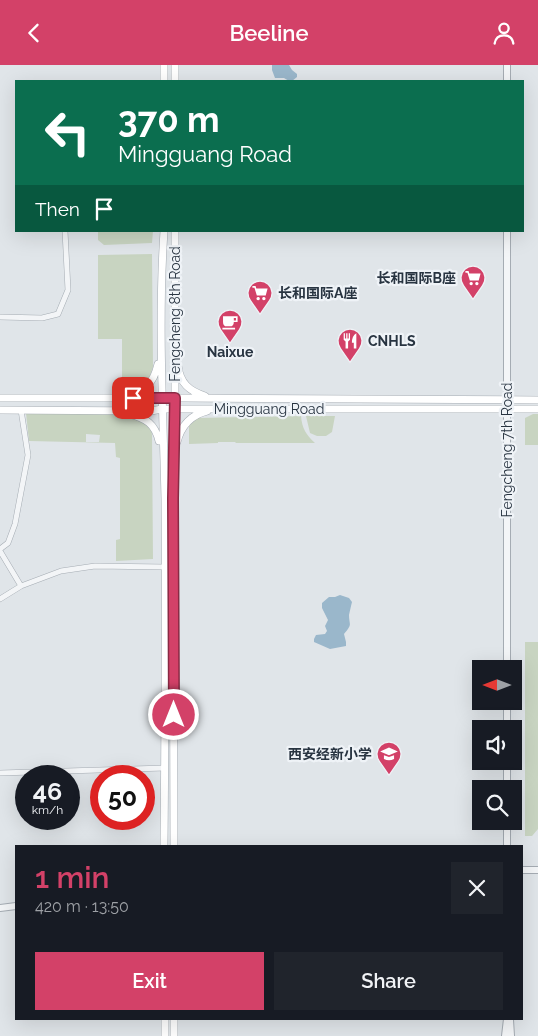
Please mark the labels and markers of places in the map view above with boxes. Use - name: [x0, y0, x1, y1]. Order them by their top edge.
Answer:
- supermarket icon: 长和国际B座: [460, 265, 486, 299]
- place label: 长和国际B座: [376, 270, 456, 286]
- supermarket icon: 长和国际A座: [247, 280, 273, 314]
- place label: 长和国际A座: [278, 285, 357, 301]
- cafe icon: Naixue: [217, 309, 243, 343]
- restaurant icon: CNHLS: [337, 328, 363, 362]
- place label: CNHLS: [368, 333, 416, 349]
- place label: Naixue: [207, 344, 254, 360]
- pin: [112, 377, 154, 419]
- school or university icon: 西安经新小学: [376, 741, 402, 775]
- place label: 西安经新小学: [288, 746, 372, 762]

